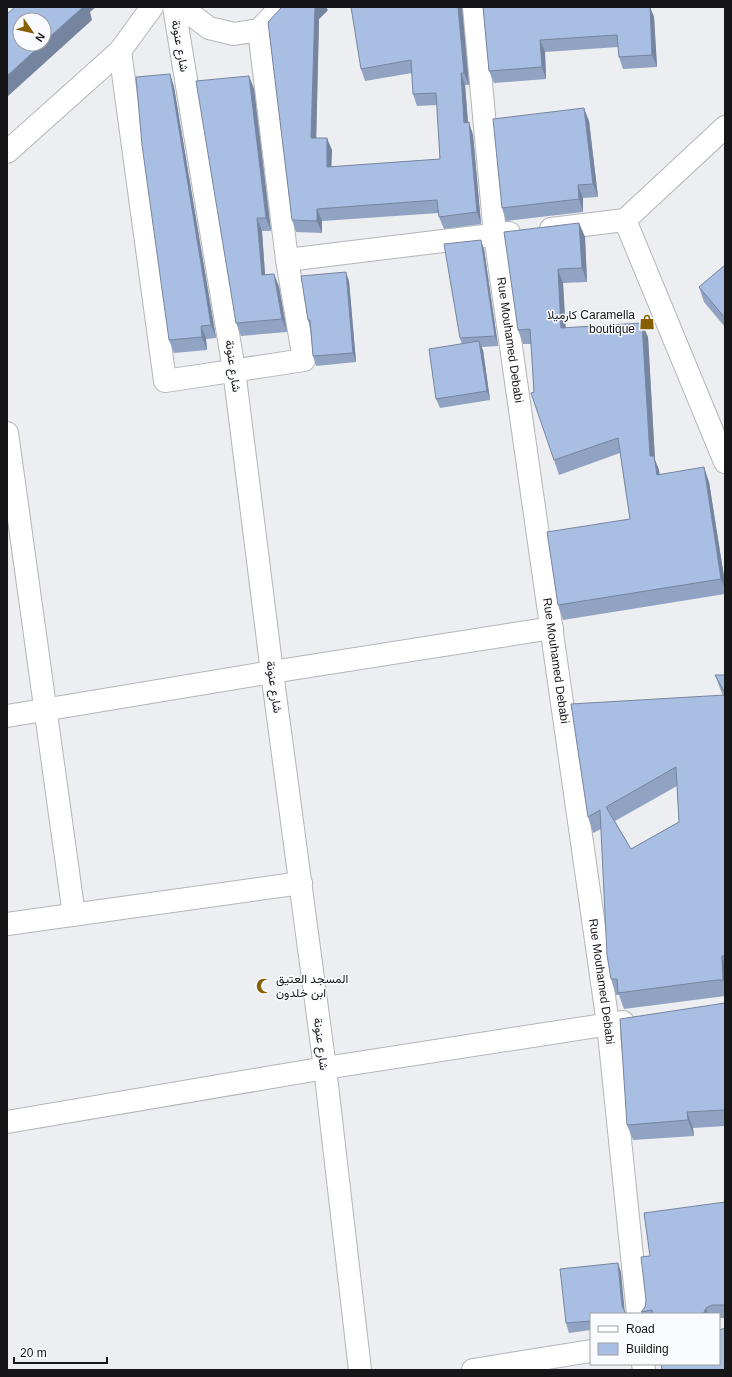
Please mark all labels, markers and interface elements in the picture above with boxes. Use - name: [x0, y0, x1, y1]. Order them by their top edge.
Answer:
- north arrow: [12, 12, 52, 52]
- street label: شارع عنونة: [167, 19, 191, 74]
- text: N: [33, 31, 47, 44]
- street label: Rue Mouhamed Debabi: [494, 276, 526, 404]
- place label: كارميلا Caramella boutique: [547, 308, 635, 336]
- shop icon: كارميلا Caramella boutique: [638, 313, 656, 331]
- street label: شارع عنونة: [220, 339, 244, 393]
- street label: Rue Mouhamed Debabi: [540, 597, 572, 725]
- street label: شارع عنونة: [261, 660, 285, 714]
- street label: Rue Mouhamed Debabi: [586, 918, 617, 1045]
- place label: المسجد العتيق ابن خلدون: [276, 972, 348, 1001]
- mosque icon: المسجد العتيق ابن خلدون: [255, 977, 273, 995]
- street label: شارع عنونة: [309, 1017, 331, 1071]
- legend: [590, 1313, 720, 1365]
- text: Road: [626, 1322, 655, 1336]
- scale bar: [14, 1339, 107, 1365]
- text: Building: [626, 1342, 669, 1356]
- text: 20 m: [20, 1346, 47, 1360]

